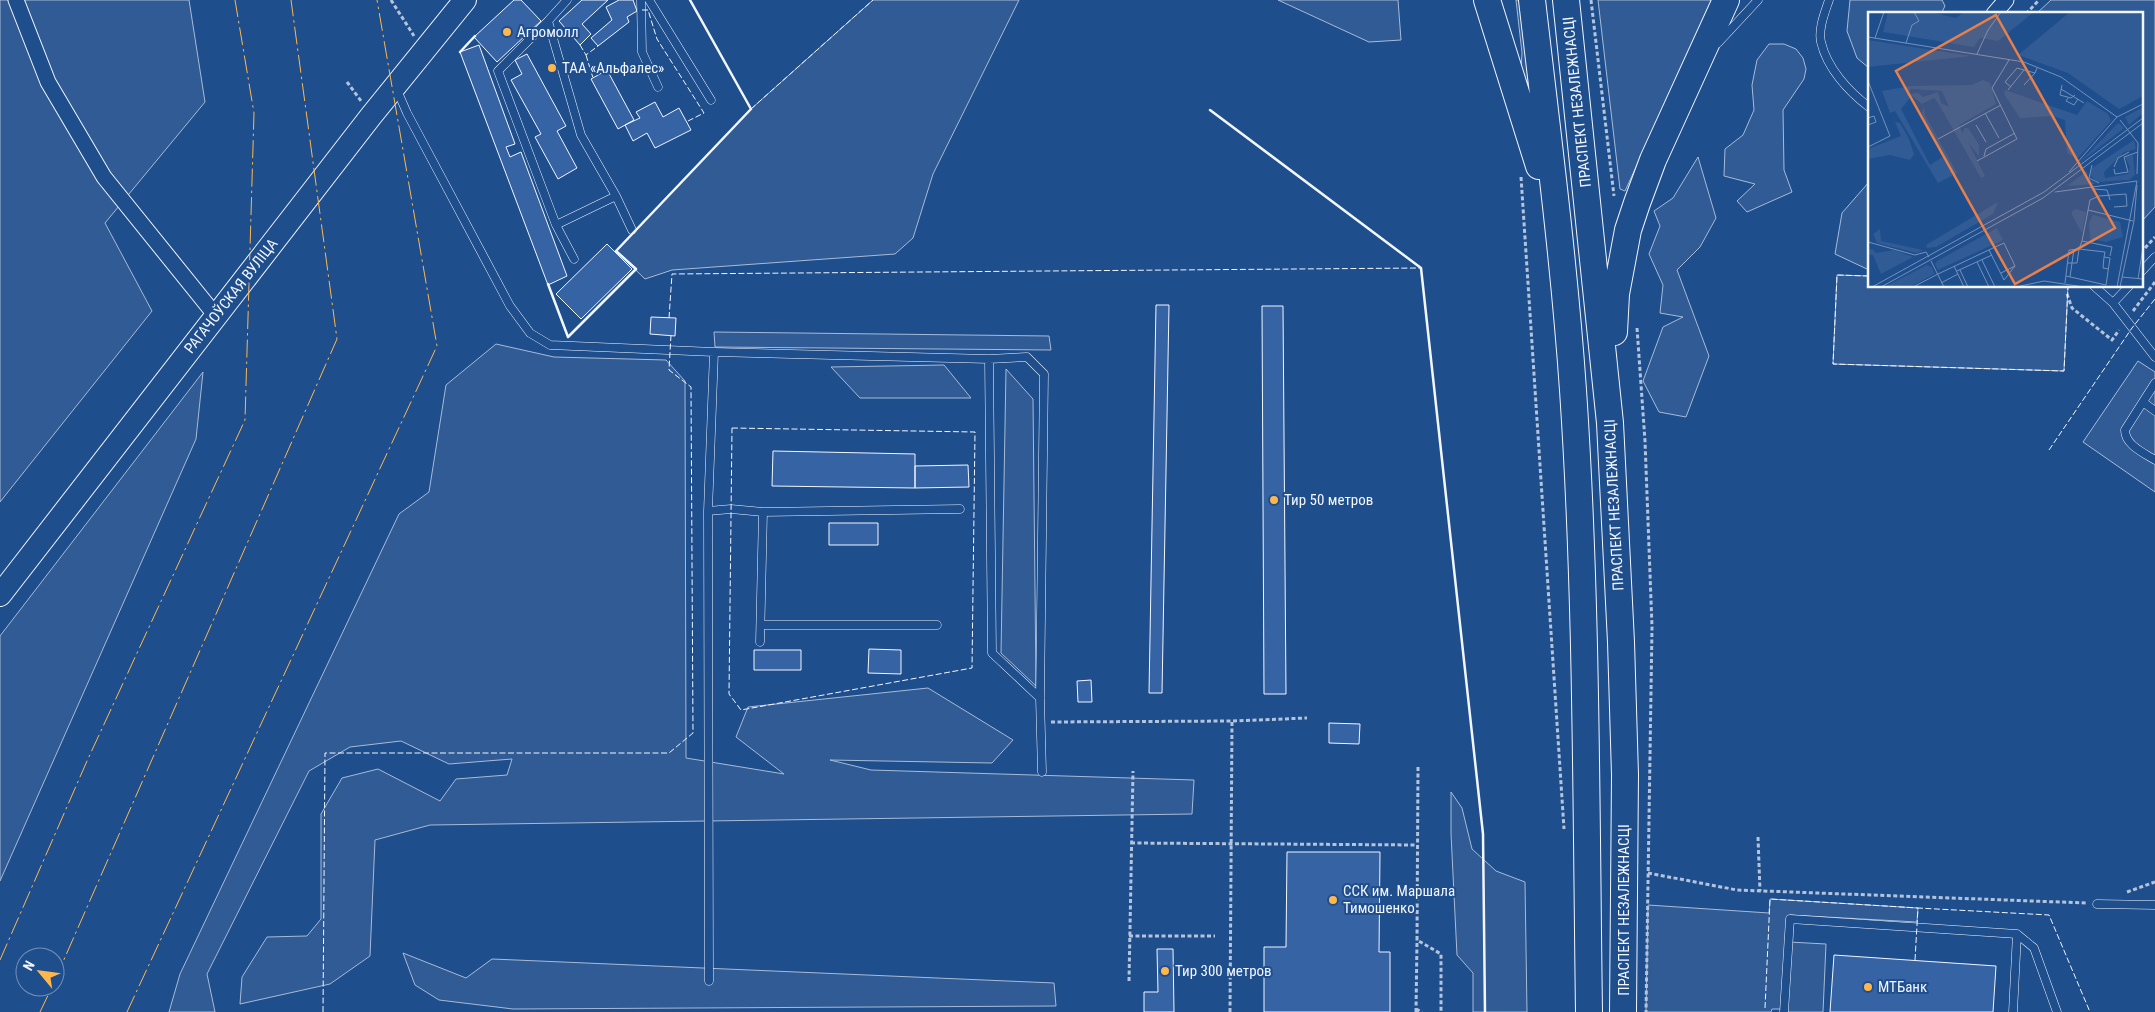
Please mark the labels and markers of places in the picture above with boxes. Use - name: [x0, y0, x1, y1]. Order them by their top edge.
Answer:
- place label: Агромолл: [517, 23, 579, 41]
- marker: Агромолл: [501, 26, 513, 38]
- place label: ТАА «Альфалес»: [562, 59, 664, 77]
- marker: ТАА «Альфалес»: [546, 62, 558, 74]
- place label: Тир 50 метров: [1284, 491, 1373, 509]
- marker: Тир 50 метров: [1268, 494, 1280, 506]
- place label: ССК им. Маршала Тимошенко: [1343, 882, 1455, 917]
- marker: ССК им. Маршала Тимошенко: [1327, 894, 1339, 906]
- place label: Тир 300 метров: [1175, 962, 1272, 980]
- marker: Тир 300 метров: [1159, 965, 1171, 977]
- place label: МТБанк: [1878, 978, 1927, 996]
- marker: МТБанк: [1862, 981, 1874, 993]

